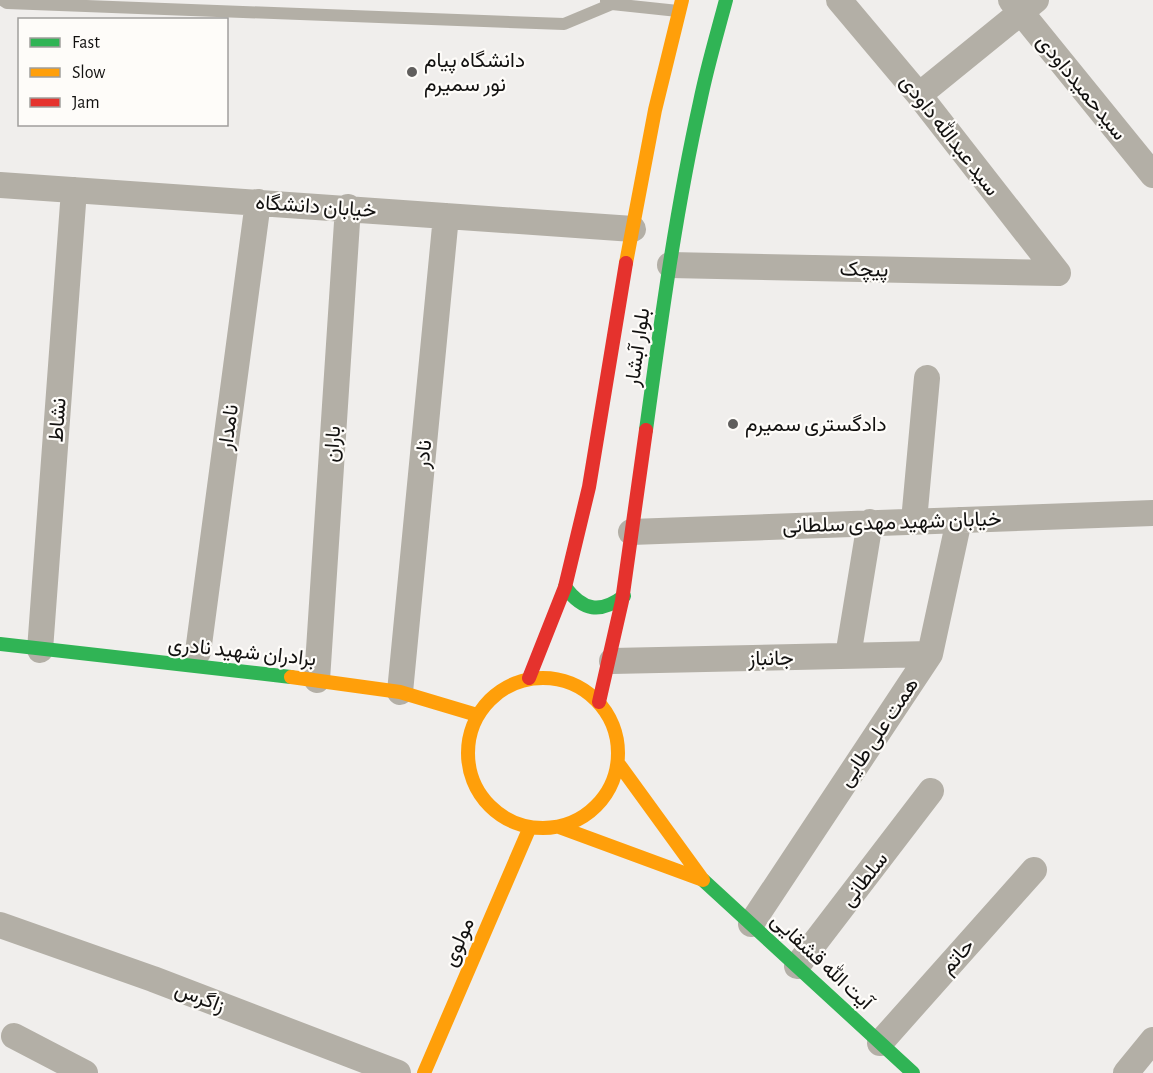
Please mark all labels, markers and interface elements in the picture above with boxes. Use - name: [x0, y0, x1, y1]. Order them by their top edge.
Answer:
- legend: [18, 18, 228, 126]
- street label: سیدحمیدداودی: [1031, 30, 1130, 145]
- text: Fast: [72, 34, 100, 52]
- place label: دانشگاه پیام نور سمیرم: [424, 50, 525, 98]
- text: Slow: [72, 64, 105, 82]
- marker: دانشگاه پیام نور سمیرم: [405, 65, 419, 79]
- street label: سید عبدالله داودی: [894, 69, 1006, 201]
- text: Jam: [72, 94, 100, 112]
- street label: خیابان دانشگاه: [255, 192, 377, 222]
- street label: پیچک: [839, 259, 889, 283]
- street label: بلوار آبشار: [621, 306, 655, 389]
- street label: نشاط: [45, 397, 70, 443]
- street label: نامدار: [215, 403, 244, 453]
- place label: دادگستری سمیرم: [745, 414, 887, 438]
- marker: دادگستری سمیرم: [726, 417, 740, 431]
- street label: باران: [321, 425, 346, 463]
- street label: نادر: [411, 439, 437, 471]
- street label: خیابان شهید مهدی سلطانی: [782, 508, 1002, 539]
- street label: برادران شهید نادری: [167, 633, 317, 672]
- street label: جانباز: [747, 648, 794, 671]
- street label: همت علی طایی: [834, 674, 923, 791]
- street label: سلطانی: [837, 848, 893, 911]
- street label: آیت الله قشقایی: [766, 907, 880, 1016]
- street label: مولوی: [439, 915, 480, 970]
- street label: حاتم: [936, 935, 981, 980]
- street label: زاگرس: [171, 978, 227, 1018]

